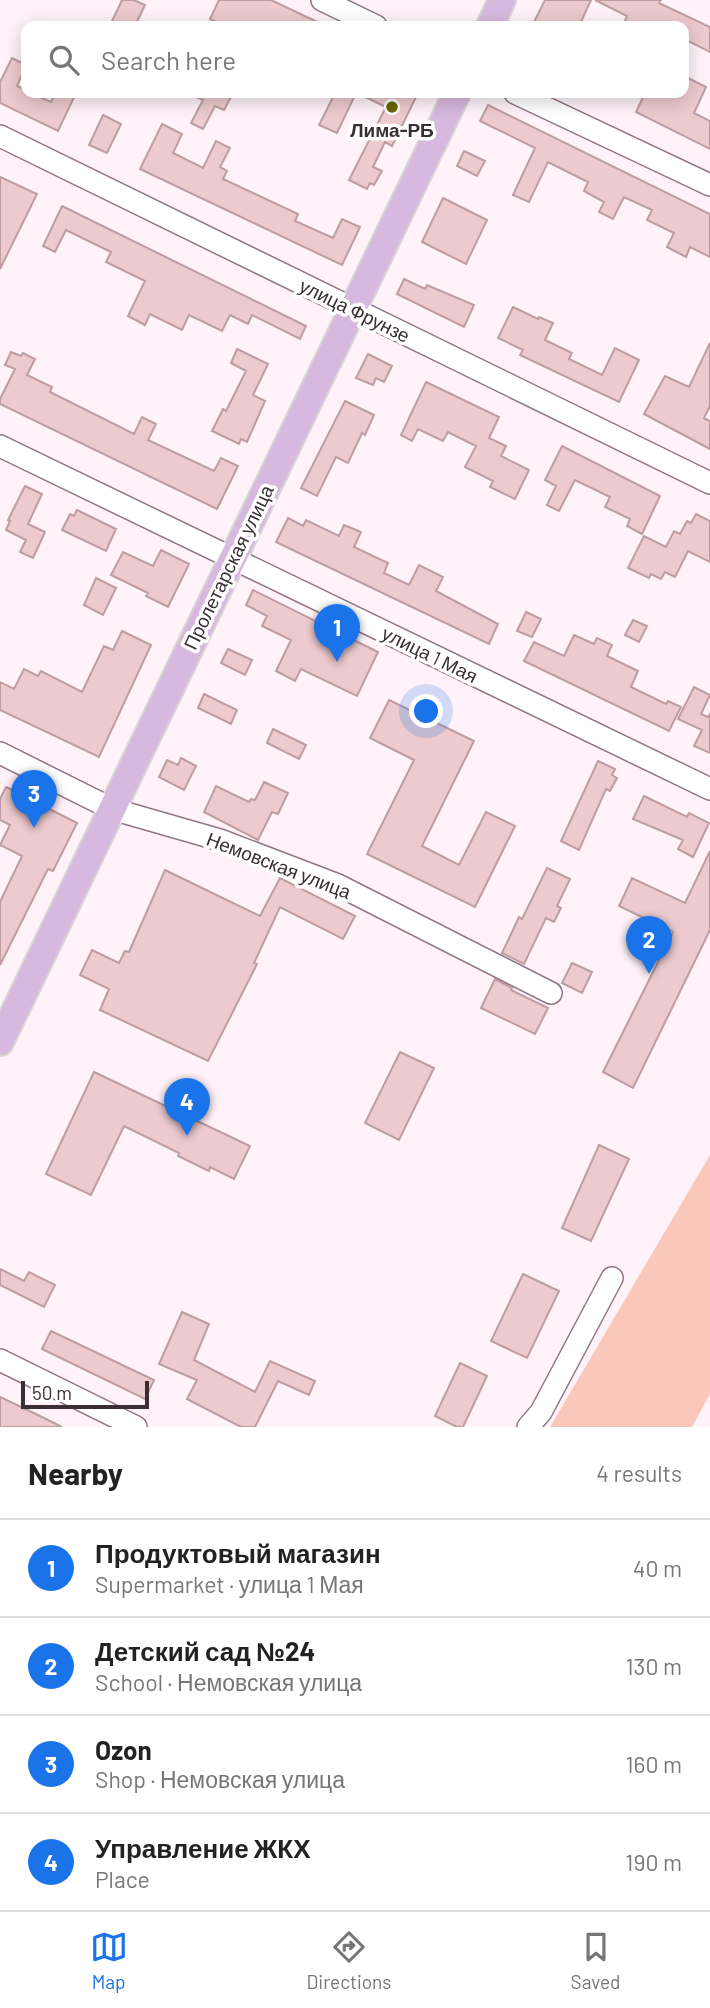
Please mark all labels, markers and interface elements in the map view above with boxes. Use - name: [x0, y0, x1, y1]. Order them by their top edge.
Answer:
- search box: [21, 21, 689, 98]
- icon: search: [45, 41, 83, 79]
- text: Search here: [101, 44, 236, 75]
- marker: Лима-РБ: [384, 99, 400, 115]
- place label: Лима-РБ: [350, 118, 434, 141]
- street label: улица Фрунзе: [296, 273, 414, 347]
- street label: Пролетарская улица: [178, 481, 278, 653]
- pin: 1: [314, 604, 360, 662]
- street label: улица 1 Мая: [378, 621, 482, 687]
- your location: [409, 694, 443, 728]
- pin: 3: [11, 770, 57, 828]
- street label: Немовская улица: [203, 827, 355, 903]
- pin: 2: [626, 916, 672, 974]
- pin: 4: [164, 1078, 210, 1136]
- scale bar: [21, 1378, 149, 1410]
- text: 50 m: [32, 1381, 72, 1404]
- text: Nearby: [28, 1455, 123, 1491]
- text: 4 results: [596, 1459, 682, 1487]
- text: Продуктовый магазин: [95, 1537, 381, 1568]
- text: 1: [47, 1554, 55, 1582]
- text: 40 m: [633, 1554, 682, 1582]
- text: Supermarket · улица 1 Мая: [95, 1570, 364, 1598]
- text: Детский сад №24: [95, 1635, 315, 1666]
- text: 2: [45, 1652, 57, 1680]
- text: 130 m: [625, 1652, 682, 1680]
- text: School · Немовская улица: [95, 1668, 362, 1696]
- text: Ozon: [95, 1734, 152, 1765]
- text: 3: [45, 1750, 57, 1778]
- text: 160 m: [625, 1750, 682, 1778]
- text: Shop · Немовская улица: [95, 1765, 345, 1793]
- text: Управление ЖКХ: [95, 1832, 311, 1863]
- text: 4: [44, 1848, 58, 1876]
- text: 190 m: [625, 1848, 682, 1876]
- text: Place: [95, 1865, 150, 1893]
- tab: Map: [90, 1928, 128, 1993]
- tab: Directions: [307, 1928, 392, 1993]
- tab: Saved: [571, 1928, 620, 1993]

